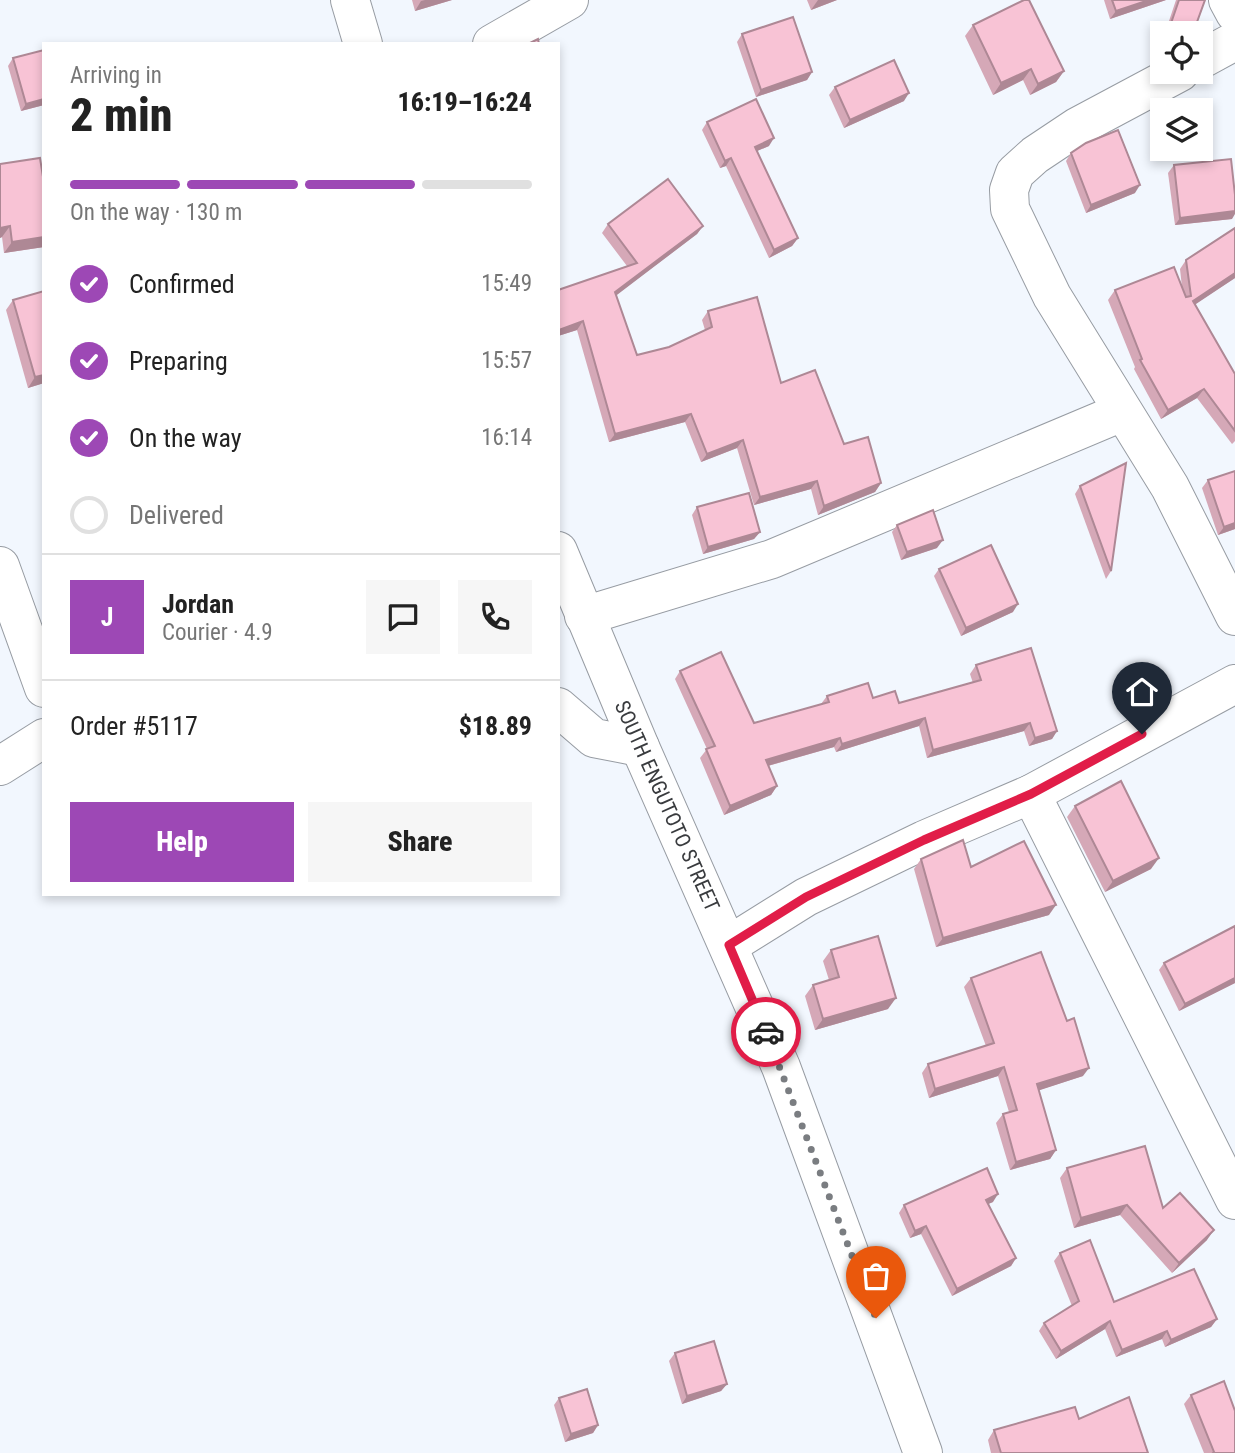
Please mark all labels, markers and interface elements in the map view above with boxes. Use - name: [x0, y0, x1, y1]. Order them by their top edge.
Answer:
- map controls: [1150, 21, 1213, 161]
- button: locate: [1150, 21, 1213, 84]
- text: Arriving in: [70, 62, 162, 89]
- text: 16:19–16:24: [398, 87, 532, 117]
- text: 2 min: [70, 88, 173, 142]
- button: layers: [1150, 98, 1213, 161]
- text: On the way · 130 m: [70, 199, 242, 226]
- icon: check: [70, 265, 108, 303]
- text: Confirmed: [129, 269, 235, 299]
- text: 15:49: [481, 270, 532, 297]
- icon: check: [70, 342, 108, 380]
- text: Preparing: [129, 346, 228, 376]
- text: 15:57: [481, 347, 532, 374]
- icon: check: [70, 419, 108, 457]
- text: On the way: [129, 423, 242, 453]
- text: 16:14: [481, 424, 532, 451]
- text: Delivered: [129, 500, 224, 530]
- button: chat: [366, 580, 440, 654]
- button: phone: [458, 580, 532, 654]
- text: Jordan: [162, 589, 234, 619]
- text: J: [101, 602, 113, 632]
- text: Courier · 4.9: [162, 619, 273, 646]
- pin: [1112, 662, 1172, 734]
- icon: home: [1123, 673, 1161, 711]
- street label: SOUTH ENGUTOTO STREET: [610, 697, 724, 915]
- text: Order #5117: [70, 711, 198, 741]
- text: $18.89: [459, 711, 532, 741]
- button: Help: [70, 802, 294, 882]
- button: Share: [308, 802, 532, 882]
- courier: [731, 997, 801, 1067]
- icon: car: [747, 1013, 785, 1051]
- pin: [846, 1246, 906, 1318]
- icon: bag: [857, 1257, 895, 1295]

